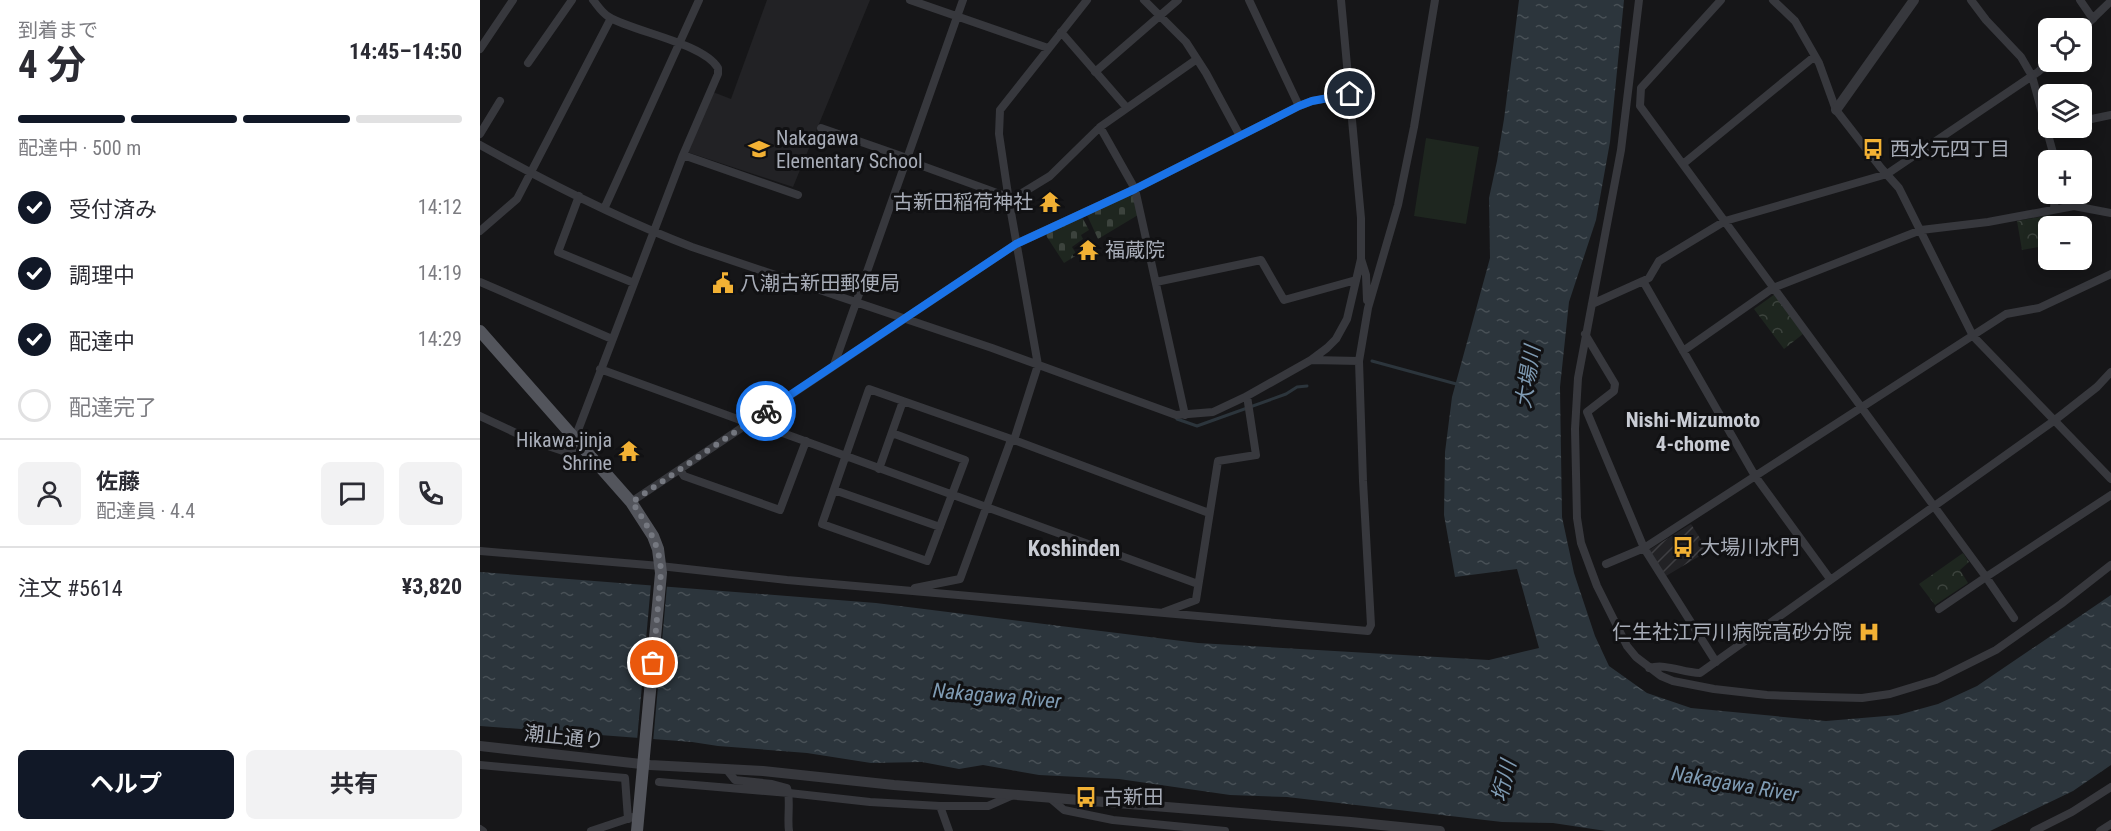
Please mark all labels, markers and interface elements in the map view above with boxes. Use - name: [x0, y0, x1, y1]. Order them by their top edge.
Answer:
- text: 到着まで: [18, 18, 98, 42]
- map controls: [2038, 18, 2092, 270]
- button: locate: [2038, 18, 2092, 72]
- text: 14:45–14:50: [349, 39, 462, 64]
- text: 4 分: [18, 42, 86, 88]
- pin: [1324, 68, 1375, 119]
- icon: home: [1333, 77, 1366, 110]
- button: layers: [2038, 84, 2092, 138]
- place label: Nakagawa Elementary School: [776, 126, 923, 173]
- text: 配達中 · 500 m: [18, 136, 141, 160]
- school or university icon: Nakagawa Elementary School: [747, 137, 771, 161]
- bus stop icon: 西水元四丁目: [1861, 137, 1885, 161]
- place label: 西水元四丁目: [1890, 137, 2010, 161]
- button: +: [2038, 150, 2092, 204]
- place label: 古新田稲荷神社: [893, 190, 1033, 214]
- temple icon: 古新田稲荷神社: [1038, 190, 1062, 214]
- icon: check: [18, 191, 51, 224]
- text: 14:12: [418, 195, 462, 219]
- text: 受付済み: [69, 197, 157, 222]
- button: −: [2038, 216, 2092, 270]
- temple icon: 福蔵院: [1076, 238, 1100, 262]
- place label: 福蔵院: [1105, 238, 1165, 262]
- icon: check: [18, 257, 51, 290]
- text: 14:19: [418, 261, 462, 285]
- text: 調理中: [69, 263, 135, 288]
- public building icon: 八潮古新田郵便局: [711, 271, 735, 295]
- place label: 八潮古新田郵便局: [740, 271, 900, 295]
- icon: check: [18, 323, 51, 356]
- text: 14:29: [418, 327, 462, 351]
- text: 配達中: [69, 329, 135, 354]
- water label: 大場川: [1511, 342, 1545, 410]
- courier: [736, 381, 796, 441]
- text: 配達完了: [69, 395, 157, 420]
- icon: bike: [750, 395, 783, 428]
- district label: Nishi-Mizumoto 4-chome: [1626, 408, 1760, 456]
- place label: Hikawa-jinja Shrine: [516, 428, 612, 475]
- temple icon: Hikawa-jinja Shrine: [617, 439, 641, 463]
- button: person: [18, 462, 81, 525]
- button: chat: [321, 462, 384, 525]
- button: phone: [399, 462, 462, 525]
- text: 佐藤: [96, 469, 140, 494]
- text: 配達員 · 4.4: [96, 499, 195, 523]
- bus stop icon: 大場川水門: [1671, 535, 1695, 559]
- place label: 大場川水門: [1700, 535, 1800, 559]
- district label: Koshinden: [1028, 536, 1120, 561]
- text: ¥3,820: [402, 574, 462, 599]
- text: 注文 #5614: [18, 576, 123, 601]
- place label: 仁生社江戸川病院高砂分院: [1612, 620, 1852, 644]
- hospital icon: 仁生社江戸川病院高砂分院: [1857, 620, 1881, 644]
- pin: [627, 637, 678, 688]
- icon: bag: [636, 646, 669, 679]
- water label: Nakagawa River: [932, 678, 1063, 714]
- street label: 潮止通り: [523, 721, 605, 753]
- button: ヘルプ: [18, 750, 234, 819]
- button: 共有: [246, 750, 462, 819]
- water label: 垳川: [1487, 756, 1521, 804]
- water label: Nakagawa River: [1670, 761, 1801, 807]
- bus stop icon: 古新田: [1074, 785, 1098, 809]
- place label: 古新田: [1103, 785, 1163, 809]

